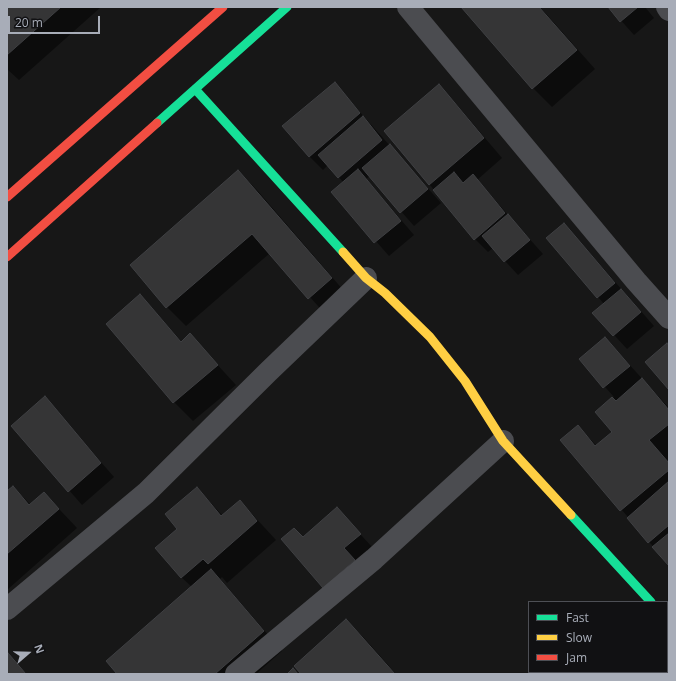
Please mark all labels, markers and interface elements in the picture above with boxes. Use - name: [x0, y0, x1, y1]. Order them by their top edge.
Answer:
- scale bar: [10, 8, 102, 34]
- text: 20 m: [15, 14, 43, 31]
- legend: [528, 601, 668, 673]
- text: Fast: [566, 609, 589, 626]
- text: Slow: [566, 629, 592, 646]
- north arrow: [8, 633, 48, 673]
- text: N: [31, 642, 48, 655]
- text: Jam: [566, 649, 587, 666]

